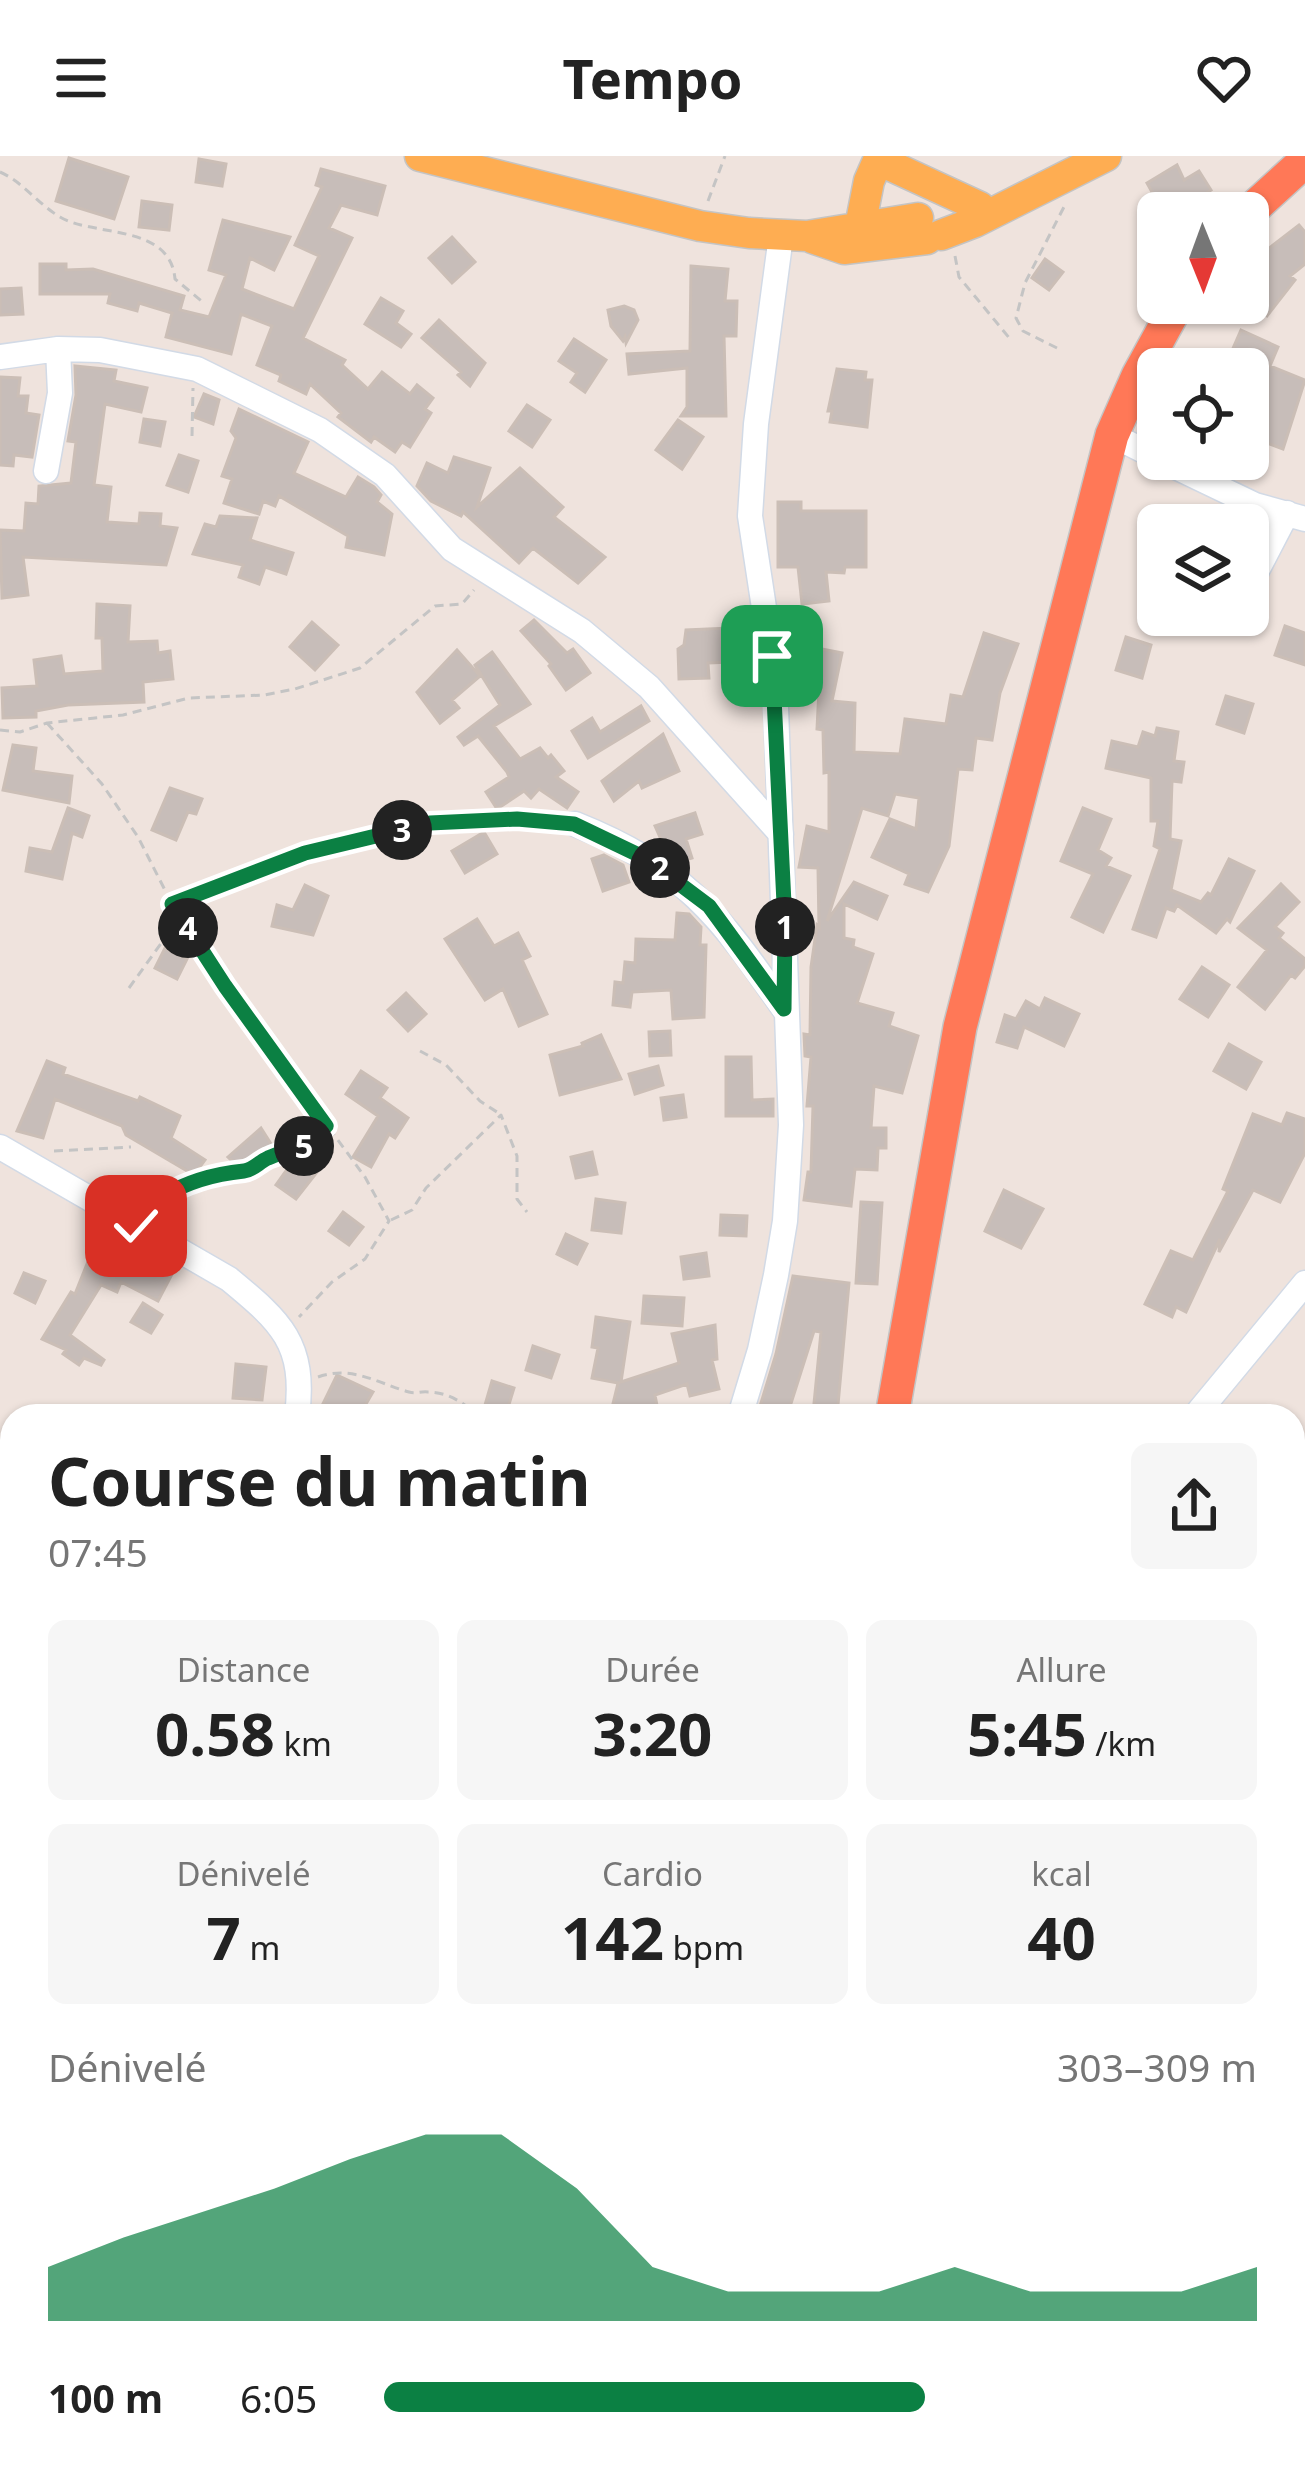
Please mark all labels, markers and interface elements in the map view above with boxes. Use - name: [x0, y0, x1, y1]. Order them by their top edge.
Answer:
- text: Tempo: [562, 41, 743, 115]
- icon: menu: [48, 45, 114, 111]
- icon: heart: [1191, 45, 1257, 111]
- north arrow: [1137, 192, 1269, 324]
- map controls: [1137, 192, 1269, 636]
- button: locate: [1137, 348, 1269, 480]
- button: layers: [1137, 504, 1269, 636]
- pin: [721, 605, 823, 707]
- icon: arrive: [739, 623, 805, 689]
- pin: 3: [372, 800, 432, 860]
- text: 3: [393, 807, 411, 852]
- pin: 2: [630, 838, 690, 898]
- text: 2: [651, 845, 669, 890]
- pin: 1: [755, 897, 815, 957]
- pin: 4: [158, 898, 218, 958]
- text: 1: [776, 904, 794, 949]
- text: 4: [179, 905, 197, 950]
- pin: 5: [274, 1116, 334, 1176]
- text: 5: [295, 1123, 313, 1168]
- pin: [85, 1175, 187, 1277]
- icon: check: [103, 1193, 169, 1259]
- text: Course du matin: [48, 1435, 591, 1525]
- button: share: [1131, 1443, 1257, 1569]
- text: 07:45: [48, 1525, 148, 1578]
- text: Distance: [177, 1647, 310, 1692]
- text: Durée: [605, 1647, 700, 1692]
- text: Allure: [1016, 1647, 1107, 1692]
- text: 0.58: [155, 1692, 275, 1774]
- text: 3:20: [593, 1692, 712, 1774]
- text: 5:45: [967, 1692, 1087, 1774]
- text: km: [275, 1721, 332, 1766]
- text: /km: [1087, 1721, 1156, 1766]
- text: Dénivelé: [176, 1851, 311, 1896]
- text: Cardio: [602, 1851, 703, 1896]
- text: kcal: [1031, 1851, 1092, 1896]
- text: 7: [207, 1896, 241, 1978]
- text: 142: [561, 1896, 664, 1978]
- text: 40: [1027, 1896, 1096, 1978]
- text: m: [241, 1925, 280, 1970]
- text: bpm: [664, 1925, 744, 1970]
- text: Dénivelé: [48, 2040, 207, 2093]
- text: 303–309 m: [1057, 2040, 1257, 2093]
- text: 100 m: [48, 2371, 163, 2424]
- text: 6:05: [240, 2371, 317, 2424]

